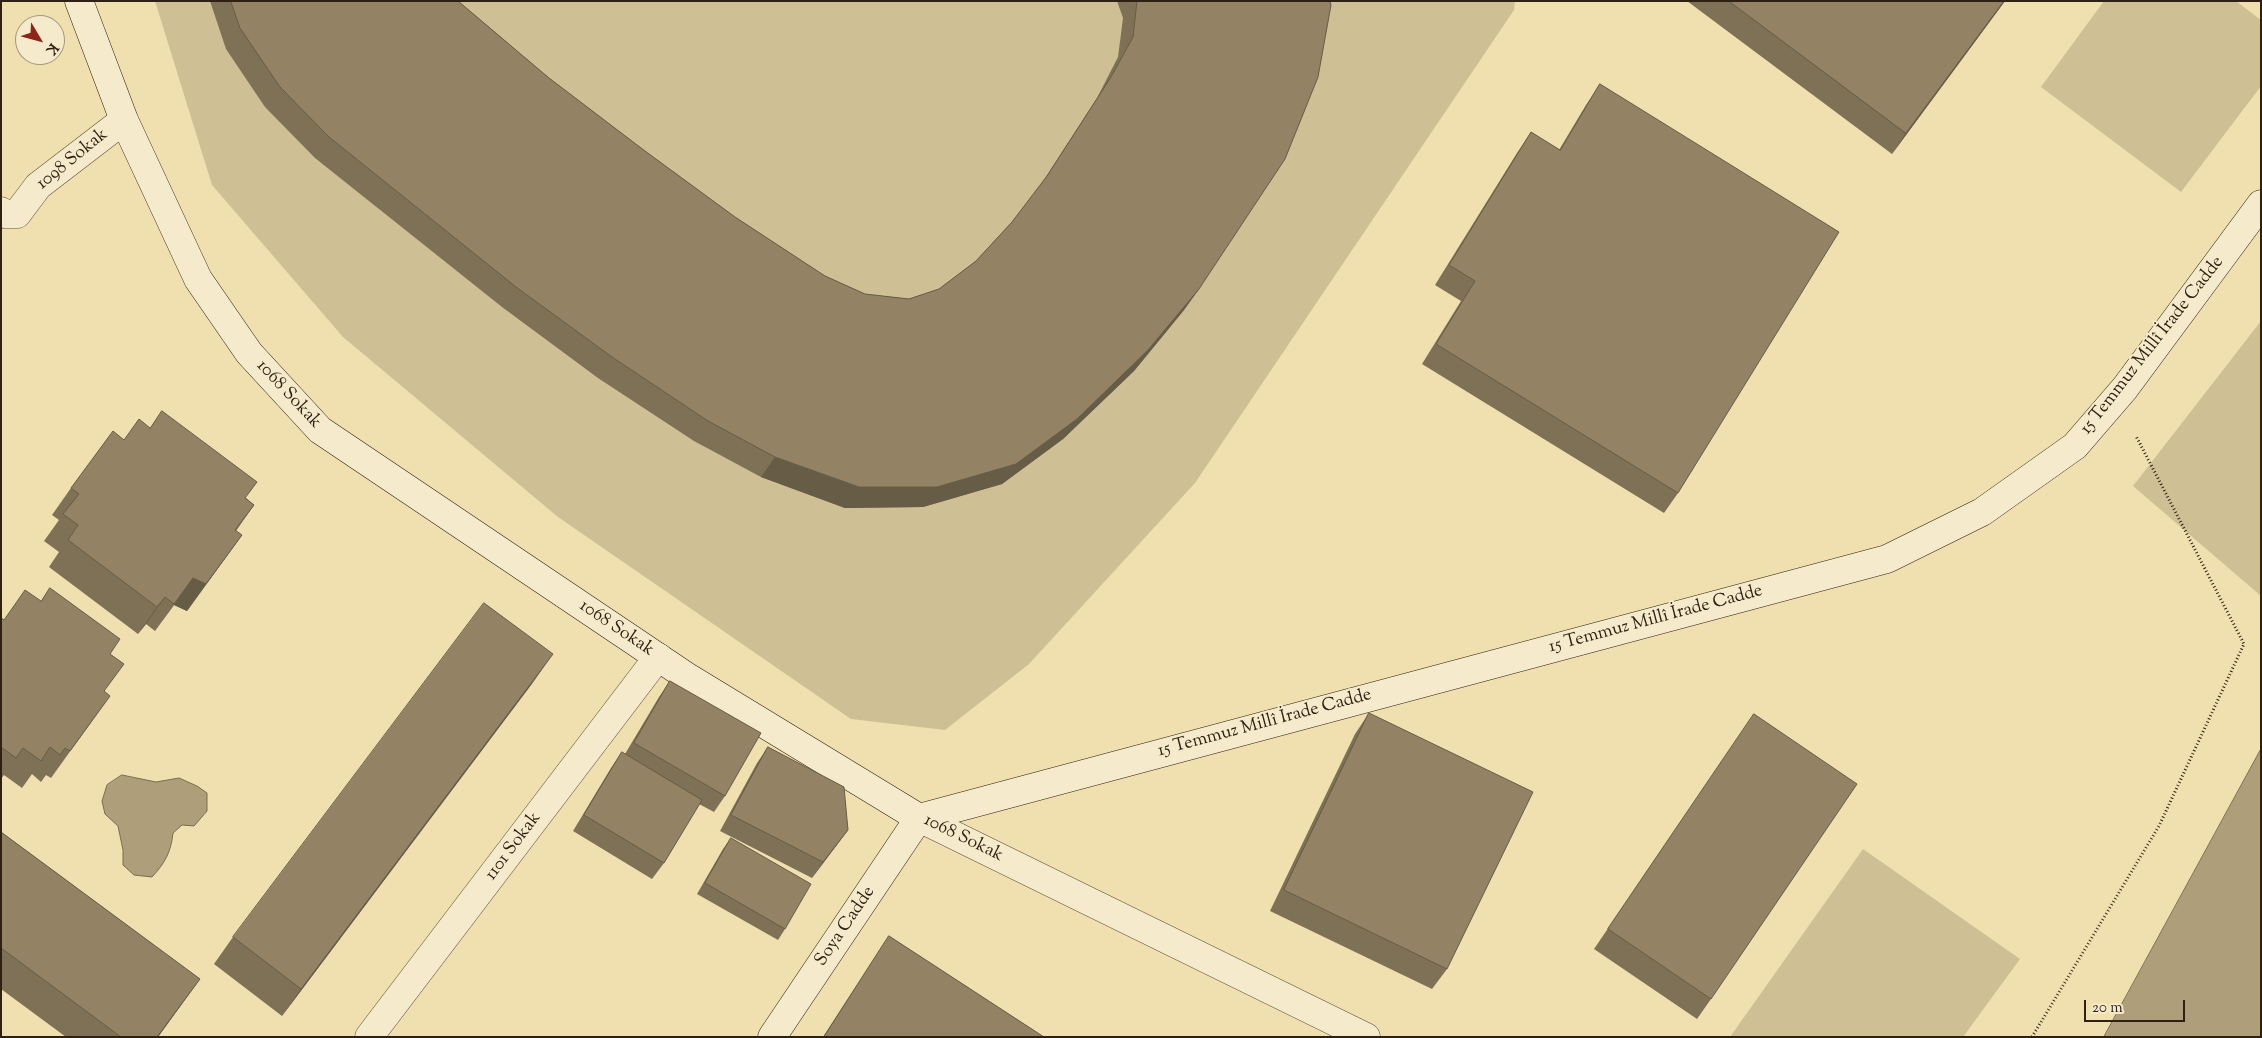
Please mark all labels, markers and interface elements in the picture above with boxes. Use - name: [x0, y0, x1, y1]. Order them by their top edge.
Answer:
- north arrow: [15, 15, 65, 65]
- text: K: [40, 38, 62, 58]
- street label: 1098 Sokak: [33, 125, 113, 195]
- street label: 15 Temmuz Millî İrade Cadde: [2077, 253, 2229, 439]
- street label: 1068 Sokak: [251, 356, 325, 434]
- street label: 15 Temmuz Millî İrade Cadde: [1547, 581, 1765, 659]
- street label: 1068 Sokak: [574, 596, 658, 662]
- street label: 15 Temmuz Millî İrade Cadde: [1156, 685, 1374, 763]
- street label: 1101 Sokak: [481, 809, 547, 885]
- street label: 1068 Sokak: [920, 811, 1006, 867]
- street label: Soya Cadde: [811, 883, 881, 971]
- scale bar: [2087, 990, 2188, 1022]
- text: 20 m: [2092, 998, 2123, 1019]

